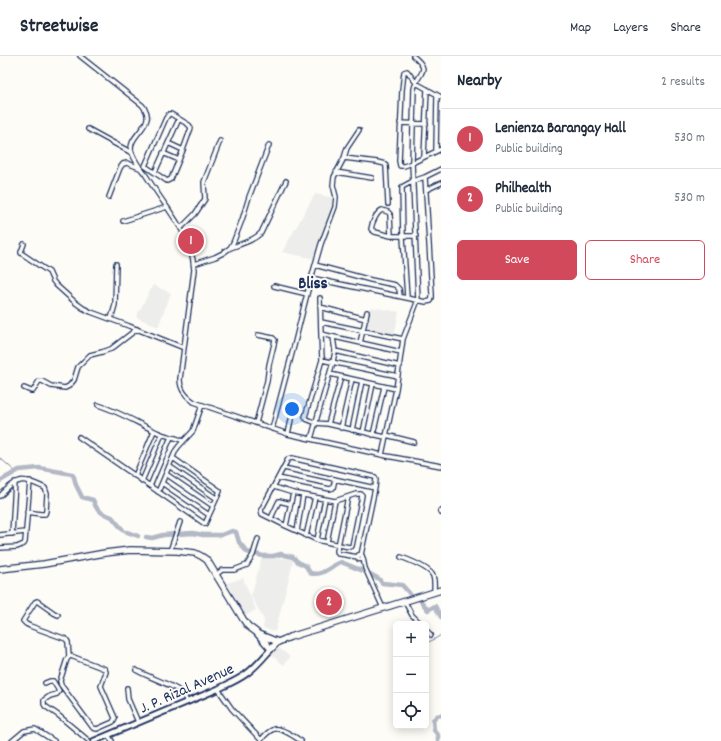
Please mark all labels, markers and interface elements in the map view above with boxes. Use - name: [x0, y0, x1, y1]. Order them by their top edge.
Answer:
- text: Streetwise: [20, 14, 98, 41]
- text: Map: [570, 18, 591, 38]
- text: Layers: [613, 18, 648, 38]
- text: Share: [670, 18, 701, 38]
- text: Nearby: [457, 70, 501, 94]
- text: 2 results: [661, 73, 705, 92]
- text: Lenienza Barangay Hall: [495, 118, 626, 140]
- text: 1: [469, 129, 471, 148]
- text: 530 m: [674, 129, 705, 148]
- text: Public building: [495, 140, 563, 159]
- text: Philhealth: [495, 178, 551, 200]
- text: 2: [467, 189, 473, 208]
- text: 530 m: [674, 189, 705, 208]
- text: Public building: [495, 200, 563, 219]
- pin: 1: [178, 226, 204, 256]
- button: Save: [457, 240, 577, 280]
- button: Share: [585, 240, 705, 280]
- district label: Bliss: [298, 273, 328, 297]
- your location: [282, 399, 302, 419]
- pin: 2: [316, 587, 342, 617]
- map controls: [393, 621, 429, 729]
- button: +: [393, 621, 429, 657]
- button: −: [393, 657, 429, 693]
- street label: J. P. Rizal Avenue: [136, 658, 238, 720]
- button: locate: [393, 693, 429, 729]

